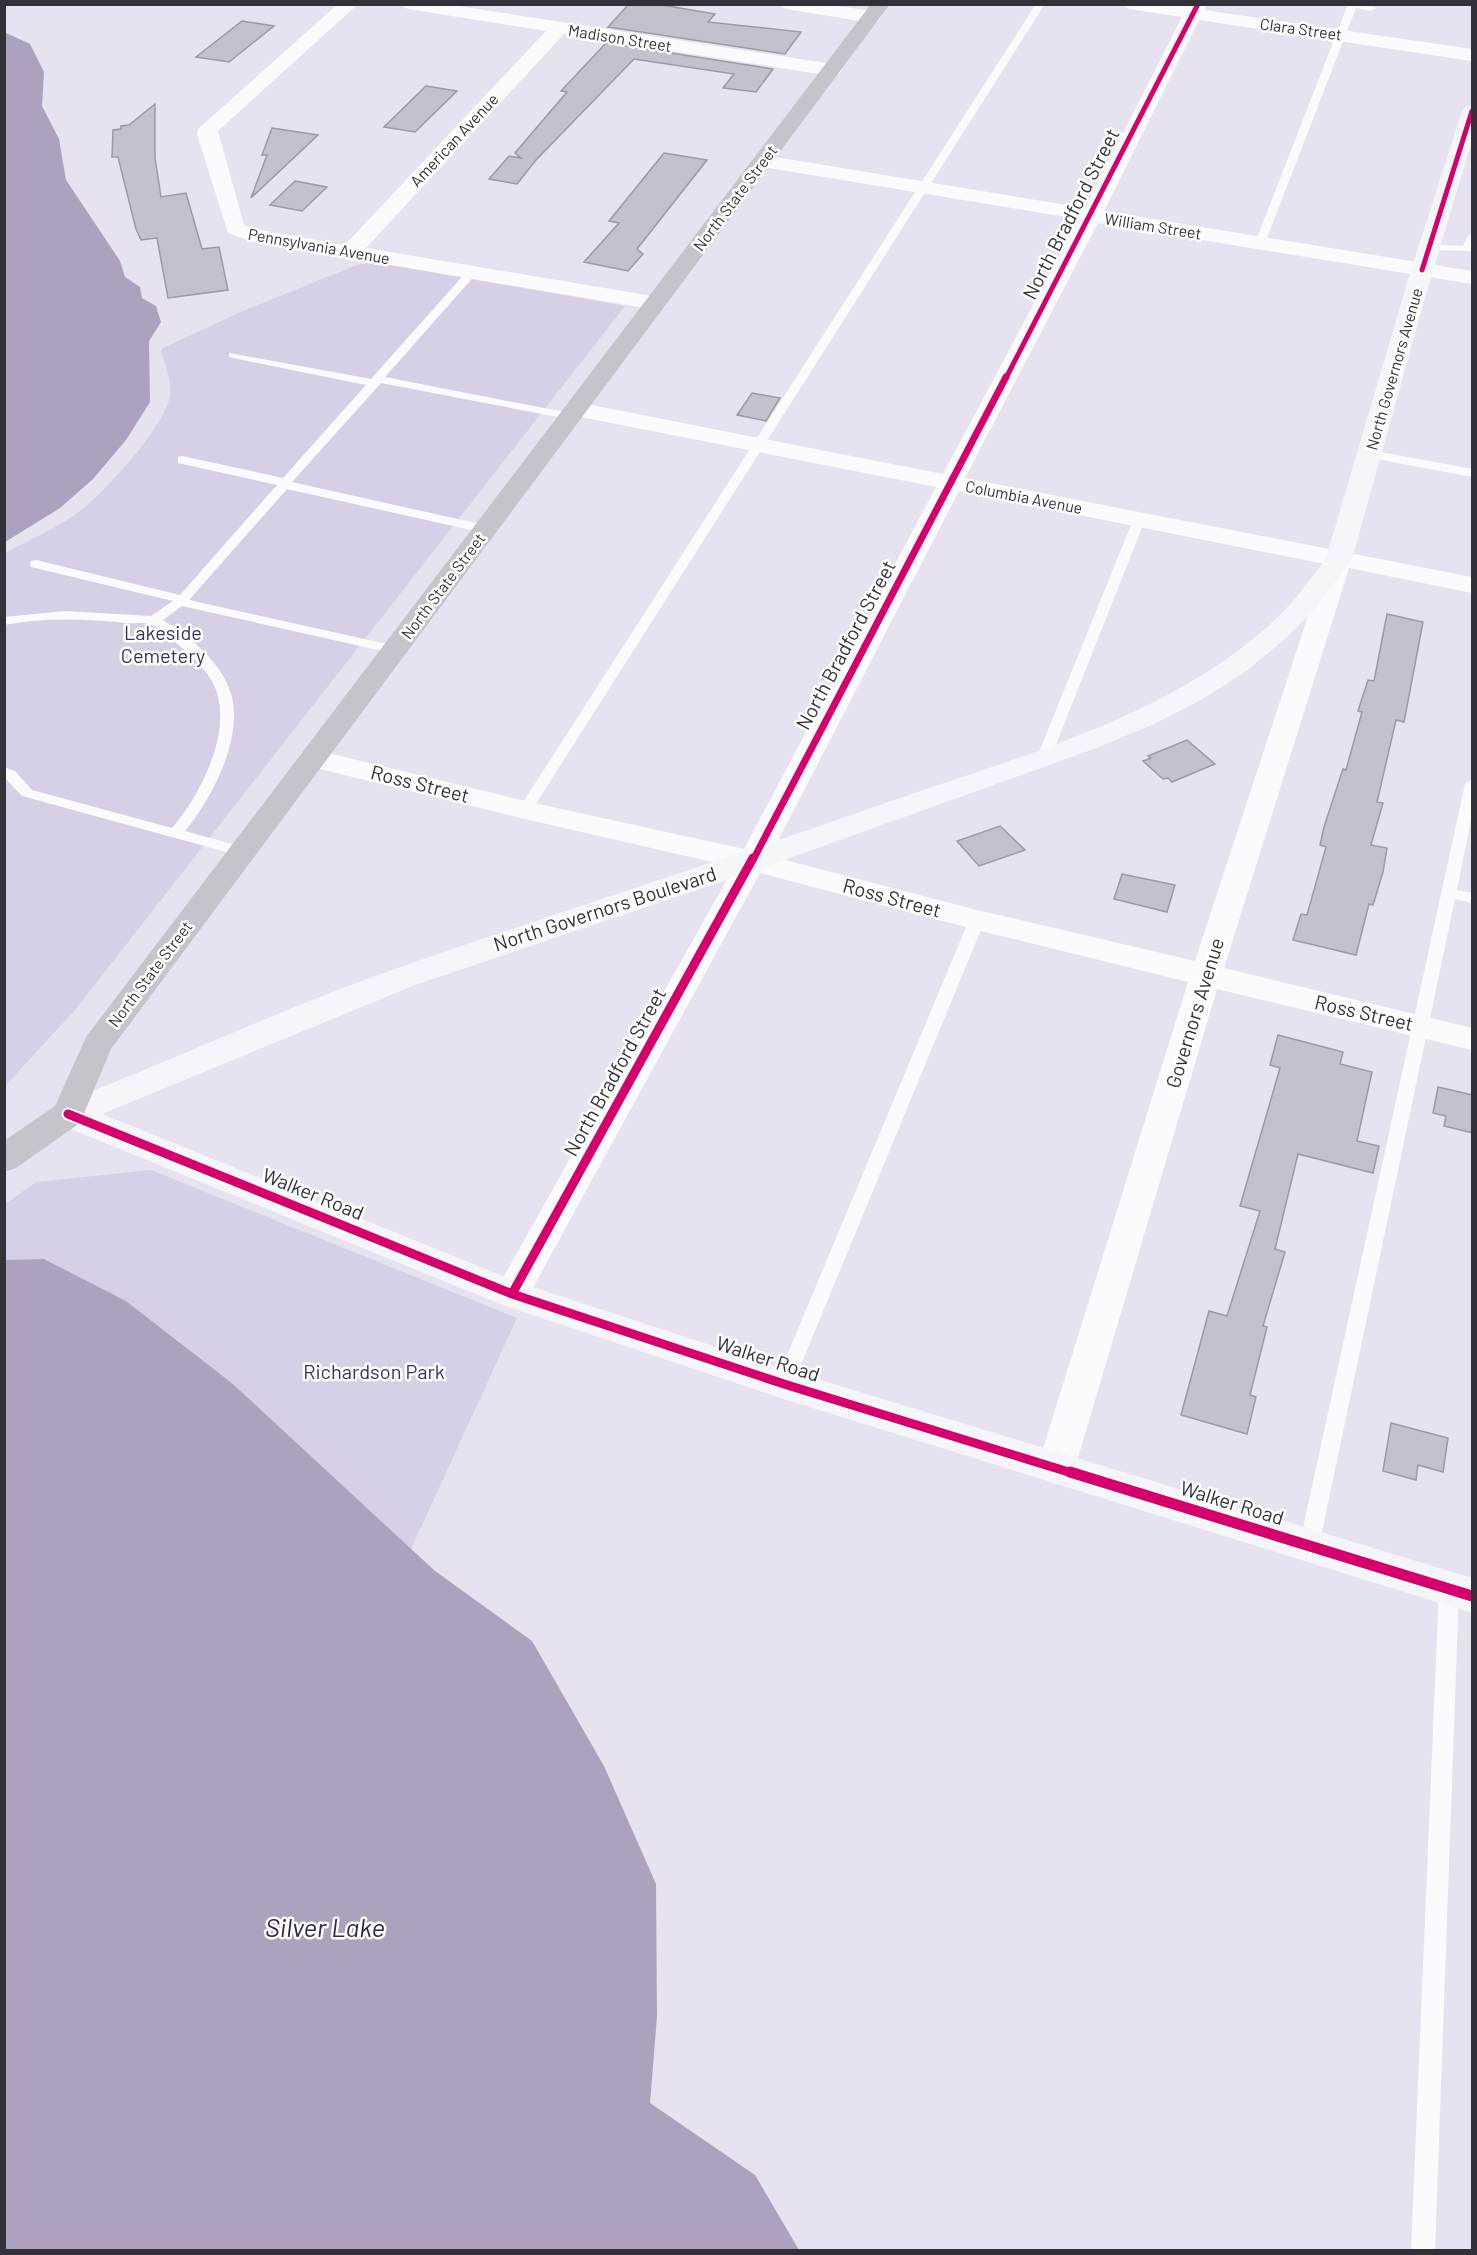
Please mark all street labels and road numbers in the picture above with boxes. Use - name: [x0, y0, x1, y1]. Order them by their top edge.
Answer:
- street label: Clara Street: [1259, 13, 1343, 44]
- street label: Madison Street: [567, 20, 673, 55]
- street label: American Avenue: [406, 89, 502, 190]
- street label: North Bradford Street: [1017, 124, 1124, 303]
- street label: North State Street: [689, 141, 781, 254]
- street label: William Street: [1103, 208, 1203, 243]
- street label: Pennsylvania Avenue: [247, 224, 392, 267]
- street label: North Governors Avenue: [1361, 286, 1426, 452]
- street label: Columbia Avenue: [964, 476, 1084, 517]
- street label: North State Street: [397, 529, 489, 642]
- street label: North Bradford Street: [790, 556, 900, 733]
- street label: Ross Street: [369, 759, 472, 807]
- street label: North Governors Boulevard: [490, 861, 719, 955]
- street label: Ross Street: [841, 872, 944, 922]
- street label: North State Street: [104, 917, 196, 1030]
- street label: Governors Avenue: [1160, 935, 1228, 1091]
- street label: North Bradford Street: [558, 983, 670, 1160]
- street label: Ross Street: [1313, 989, 1416, 1035]
- street label: Walker Road: [259, 1162, 368, 1224]
- street label: Walker Road: [714, 1330, 823, 1386]
- street label: Walker Road: [1178, 1475, 1287, 1529]

